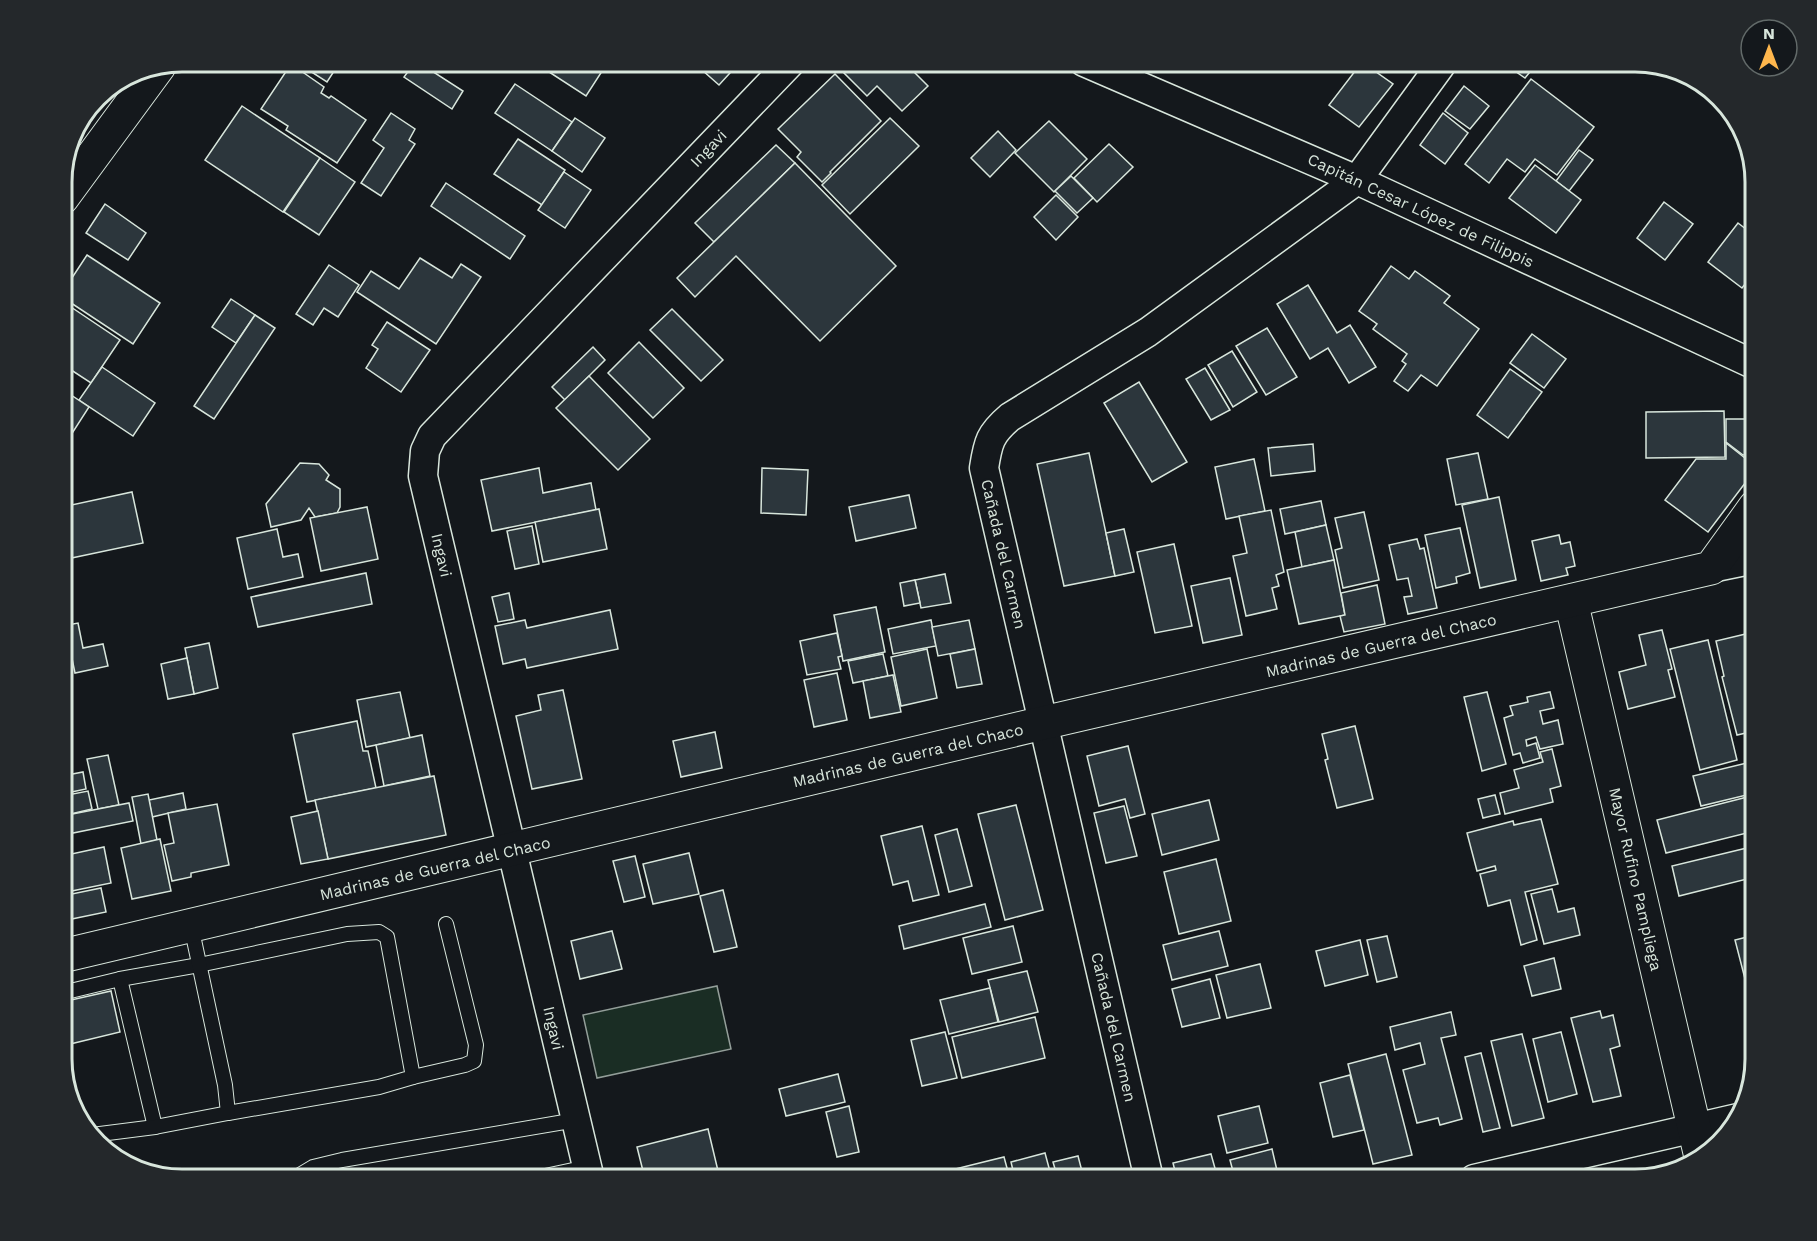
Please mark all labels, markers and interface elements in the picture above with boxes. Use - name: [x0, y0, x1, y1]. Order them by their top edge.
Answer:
- north arrow: [1739, 18, 1799, 78]
- text: N: [1763, 24, 1775, 43]
- street label: Ingavi: [686, 126, 731, 171]
- street label: Capitán Cesar López de Filippis: [1305, 150, 1537, 271]
- street label: Cañada del Carmen: [977, 477, 1030, 631]
- street label: Ingavi: [427, 531, 456, 579]
- street label: Madrinas de Guerra del Chaco: [1264, 610, 1498, 681]
- street label: Madrinas de Guerra del Chaco: [791, 720, 1025, 791]
- street label: Mayor Rufino Pampliega: [1605, 786, 1666, 973]
- street label: Madrinas de Guerra del Chaco: [318, 833, 552, 904]
- street label: Cañada del Carmen: [1087, 950, 1140, 1104]
- street label: Ingavi: [539, 1004, 568, 1052]

